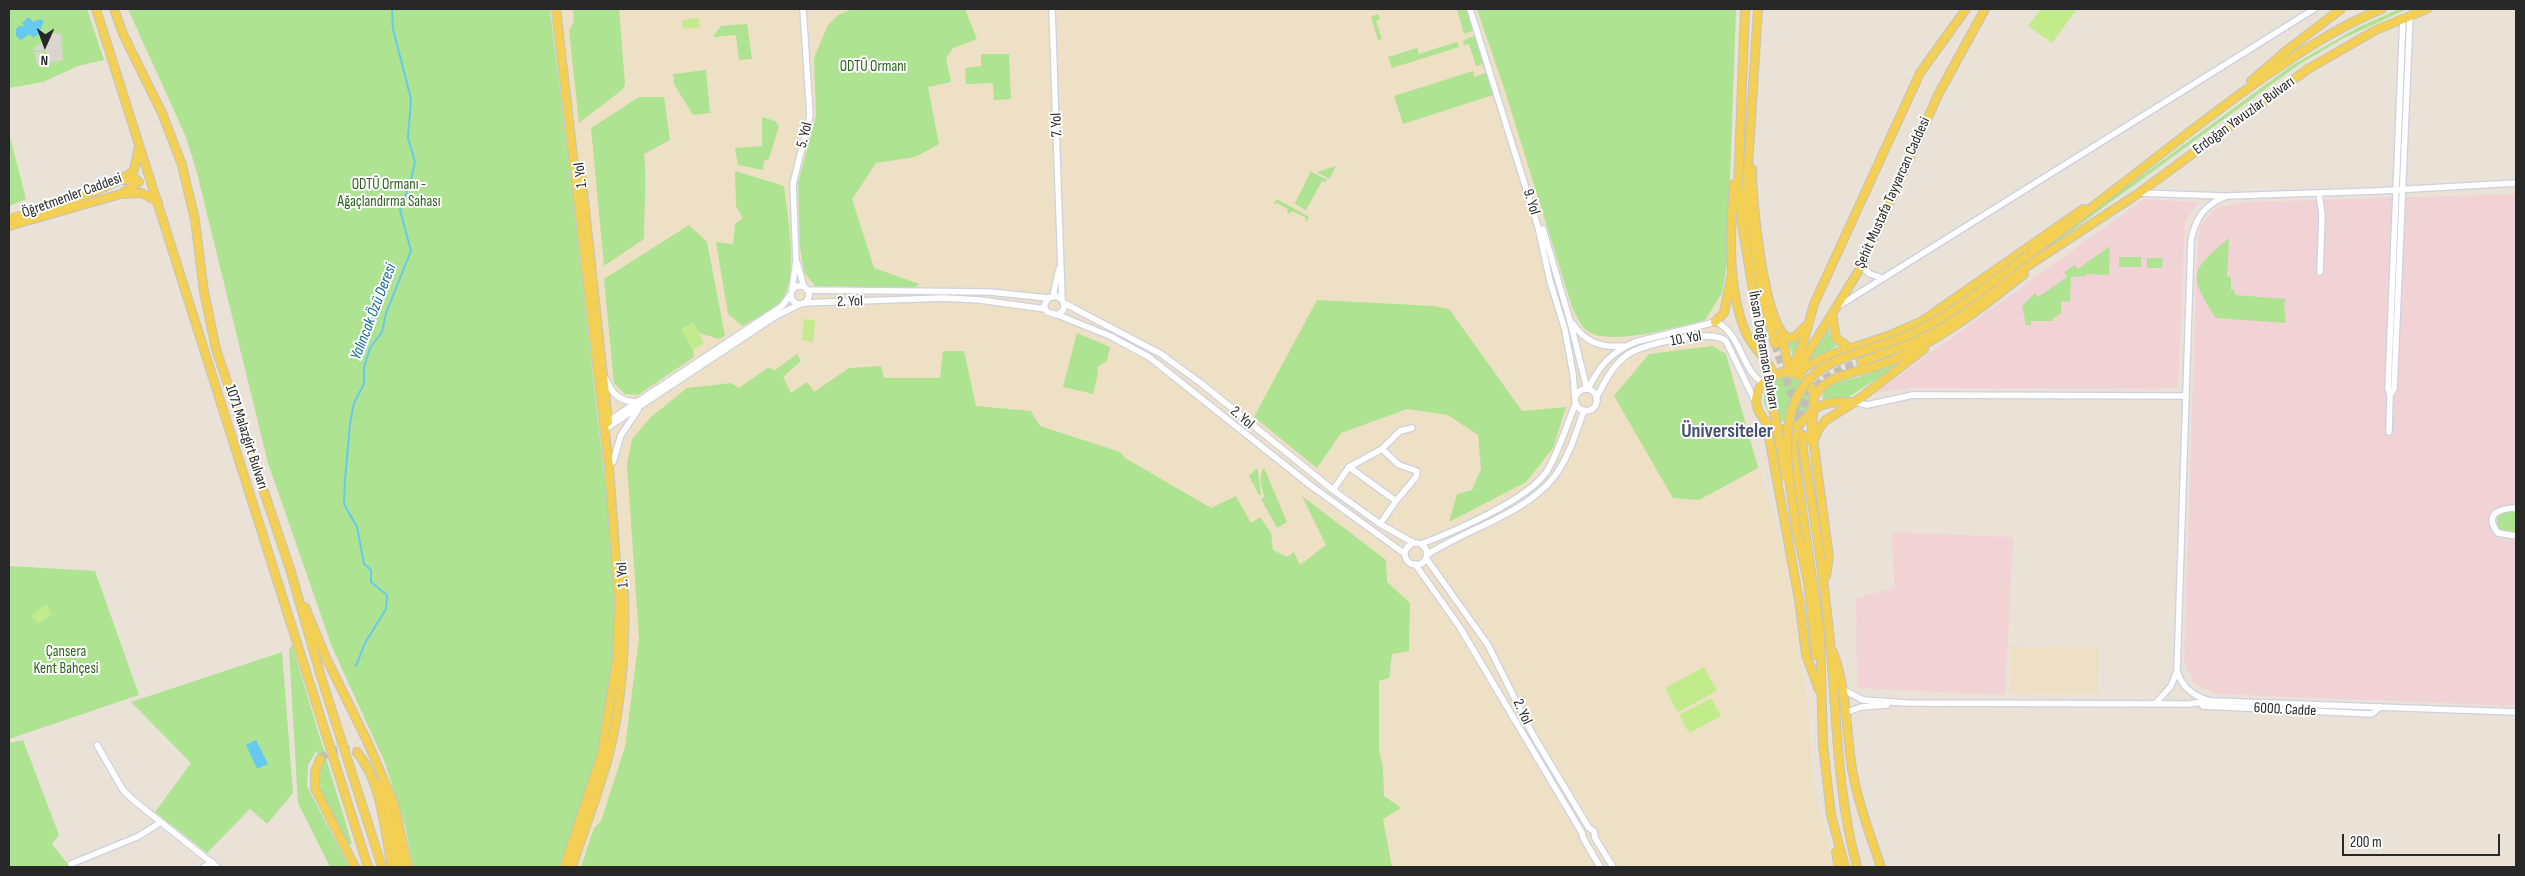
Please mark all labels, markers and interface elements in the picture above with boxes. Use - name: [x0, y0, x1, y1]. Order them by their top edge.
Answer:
- north arrow: [20, 20, 70, 70]
- text: N: [40, 52, 49, 69]
- park label: ODTÜ Ormanı: [840, 58, 906, 76]
- street label: Erdoğan Yavuzlar Bulvarı: [2190, 73, 2298, 159]
- street label: 7. Yol: [1048, 113, 1066, 137]
- street label: Şehit Mustafa Tayyarcan Caddesi: [1851, 115, 1935, 271]
- street label: 5. Yol: [793, 120, 817, 150]
- street label: 1. Yol: [571, 161, 591, 189]
- street label: Öğretmenler Caddesi: [20, 170, 124, 222]
- park label: ODTÜ Ormanı - Ağaçlandırma Sahası: [338, 176, 440, 211]
- street label: 9. Yol: [1519, 187, 1543, 217]
- water label: Yalıncak Özü Deresi: [347, 261, 401, 363]
- street label: İhsan Doğramacı Bulvarı: [1744, 290, 1782, 410]
- street label: 2. Yol: [837, 293, 863, 311]
- street label: 10. Yol: [1669, 327, 1703, 351]
- street label: 1071 Malazgirt Bulvarı: [221, 383, 271, 491]
- street label: 2. Yol: [1226, 403, 1258, 433]
- district label: Üniversiteler: [1681, 420, 1773, 444]
- street label: 1. Yol: [613, 562, 633, 588]
- park label: Çansera Kent Bahçesi: [33, 643, 99, 678]
- street label: 2. Yol: [1508, 696, 1536, 728]
- street label: 6000. Cadde: [2253, 699, 2317, 721]
- scale bar: [2345, 824, 2502, 856]
- text: 200 m: [2350, 833, 2382, 852]

